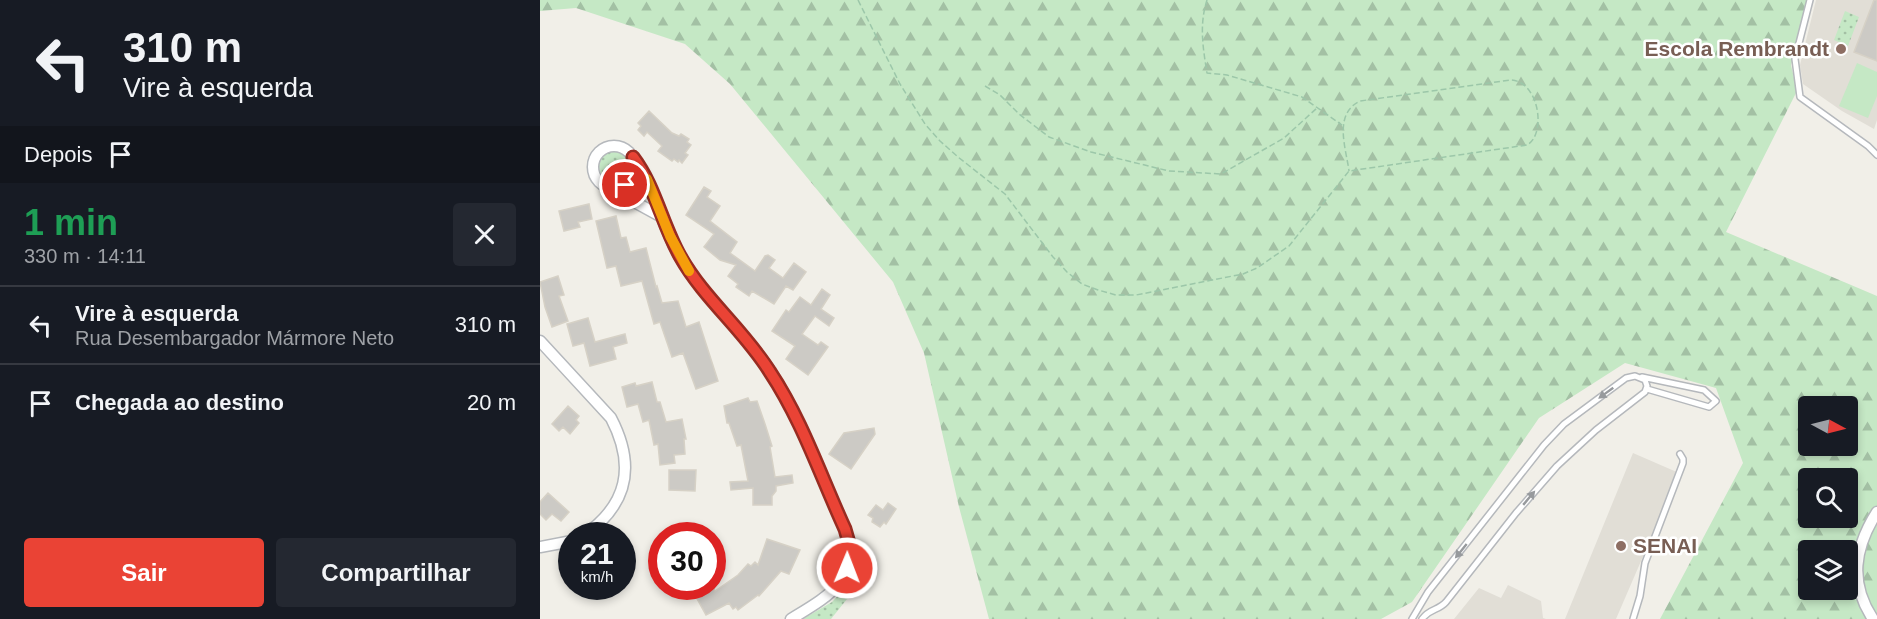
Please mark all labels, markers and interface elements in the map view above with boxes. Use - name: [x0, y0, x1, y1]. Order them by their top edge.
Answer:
- icon: left: [24, 24, 102, 102]
- text: 310 m: [123, 24, 242, 71]
- place label: Escola Rembrandt: [1645, 37, 1829, 60]
- marker: Escola Rembrandt: [1834, 42, 1848, 56]
- text: Vire à esquerda: [123, 73, 313, 103]
- icon: arrive: [104, 138, 137, 171]
- text: Depois: [24, 142, 92, 167]
- pin: [599, 159, 650, 210]
- icon: arrive: [608, 168, 641, 201]
- text: 1 min: [24, 202, 118, 243]
- button: close: [453, 203, 516, 266]
- text: 330 m · 14:11: [24, 245, 146, 267]
- text: Vire à esquerda: [75, 301, 238, 326]
- icon: left: [24, 309, 57, 342]
- text: 310 m: [455, 312, 516, 337]
- text: Rua Desembargador Mármore Neto: [75, 327, 394, 349]
- icon: arrive: [24, 387, 57, 420]
- one-way arrow: [1599, 387, 1615, 399]
- text: Chegada ao destino: [75, 390, 284, 415]
- text: 20 m: [467, 390, 516, 415]
- north arrow: [1798, 396, 1858, 456]
- map controls: [1798, 396, 1858, 600]
- button: search: [1798, 468, 1858, 528]
- one-way arrow: [1522, 490, 1535, 506]
- speed limit sign: 30: [648, 522, 726, 600]
- place label: SENAI: [1633, 534, 1697, 557]
- position arrow: [815, 536, 879, 600]
- text: 21: [580, 537, 614, 570]
- button: Sair: [24, 538, 264, 607]
- button: Compartilhar: [276, 538, 516, 607]
- marker: SENAI: [1614, 539, 1628, 553]
- button: layers: [1798, 540, 1858, 600]
- one-way arrow: [1454, 543, 1467, 559]
- text: km/h: [581, 568, 613, 585]

